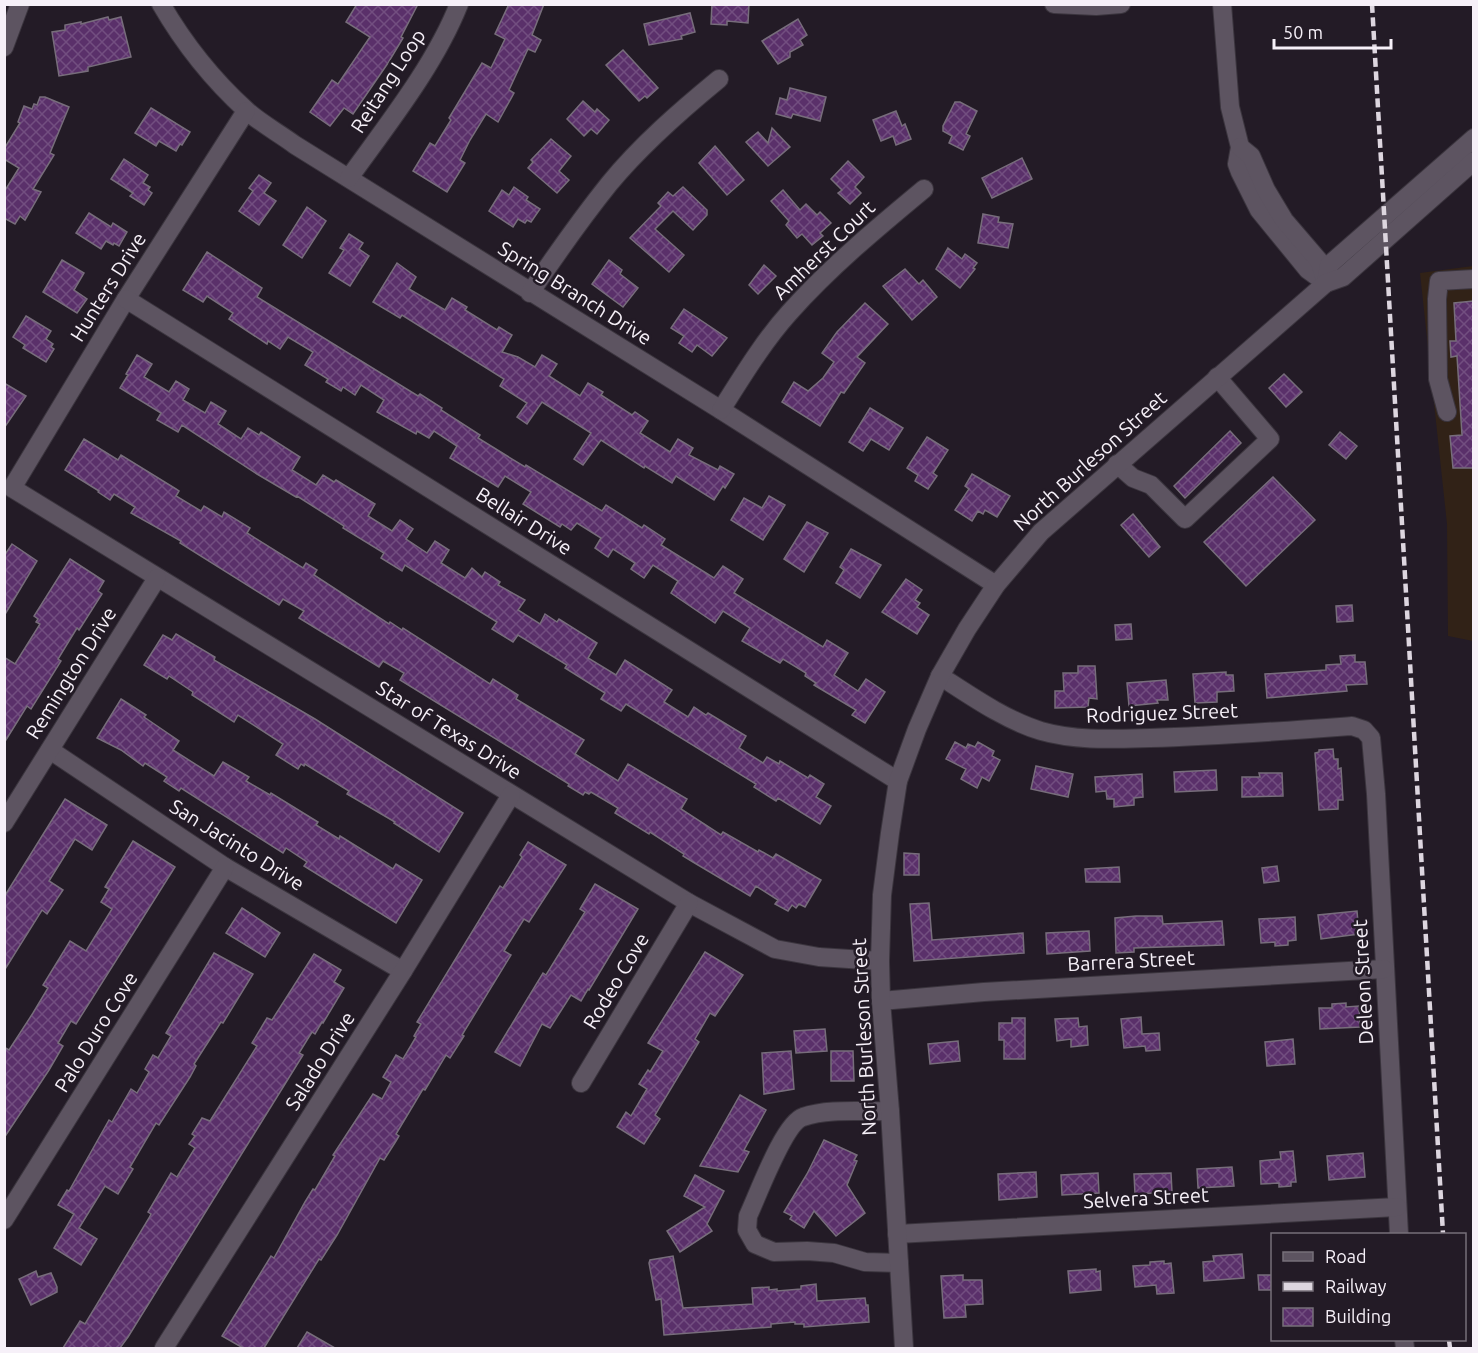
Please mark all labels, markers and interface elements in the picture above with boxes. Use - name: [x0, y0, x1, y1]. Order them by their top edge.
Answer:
- scale bar: [1274, 12, 1391, 50]
- text: 50 m: [1283, 22, 1323, 42]
- street label: Reitang Loop: [345, 24, 430, 137]
- street label: Amherst Court: [768, 195, 879, 304]
- street label: Hunters Drive: [65, 228, 150, 345]
- street label: Spring Branch Drive: [494, 236, 656, 349]
- street label: North Burleson Street: [1009, 386, 1171, 535]
- street label: Bellair Drive: [472, 482, 577, 559]
- street label: Remington Drive: [21, 602, 120, 743]
- street label: Star of Texas Drive: [372, 676, 526, 783]
- street label: Rodriguez Street: [1086, 698, 1238, 727]
- street label: San Jacinto Drive: [166, 794, 309, 895]
- street label: Deleon Street: [1348, 919, 1377, 1045]
- street label: Rodeo Cove: [578, 929, 653, 1033]
- street label: North Burleson Street: [847, 938, 880, 1136]
- street label: Barrera Street: [1067, 946, 1195, 975]
- street label: Palo Duro Cove: [49, 967, 142, 1096]
- street label: Salado Drive: [280, 1007, 359, 1114]
- street label: Selvera Street: [1083, 1183, 1210, 1212]
- legend: [1271, 1233, 1466, 1341]
- text: Road: [1325, 1246, 1367, 1266]
- text: Railway: [1325, 1276, 1387, 1296]
- text: Building: [1325, 1306, 1391, 1326]

